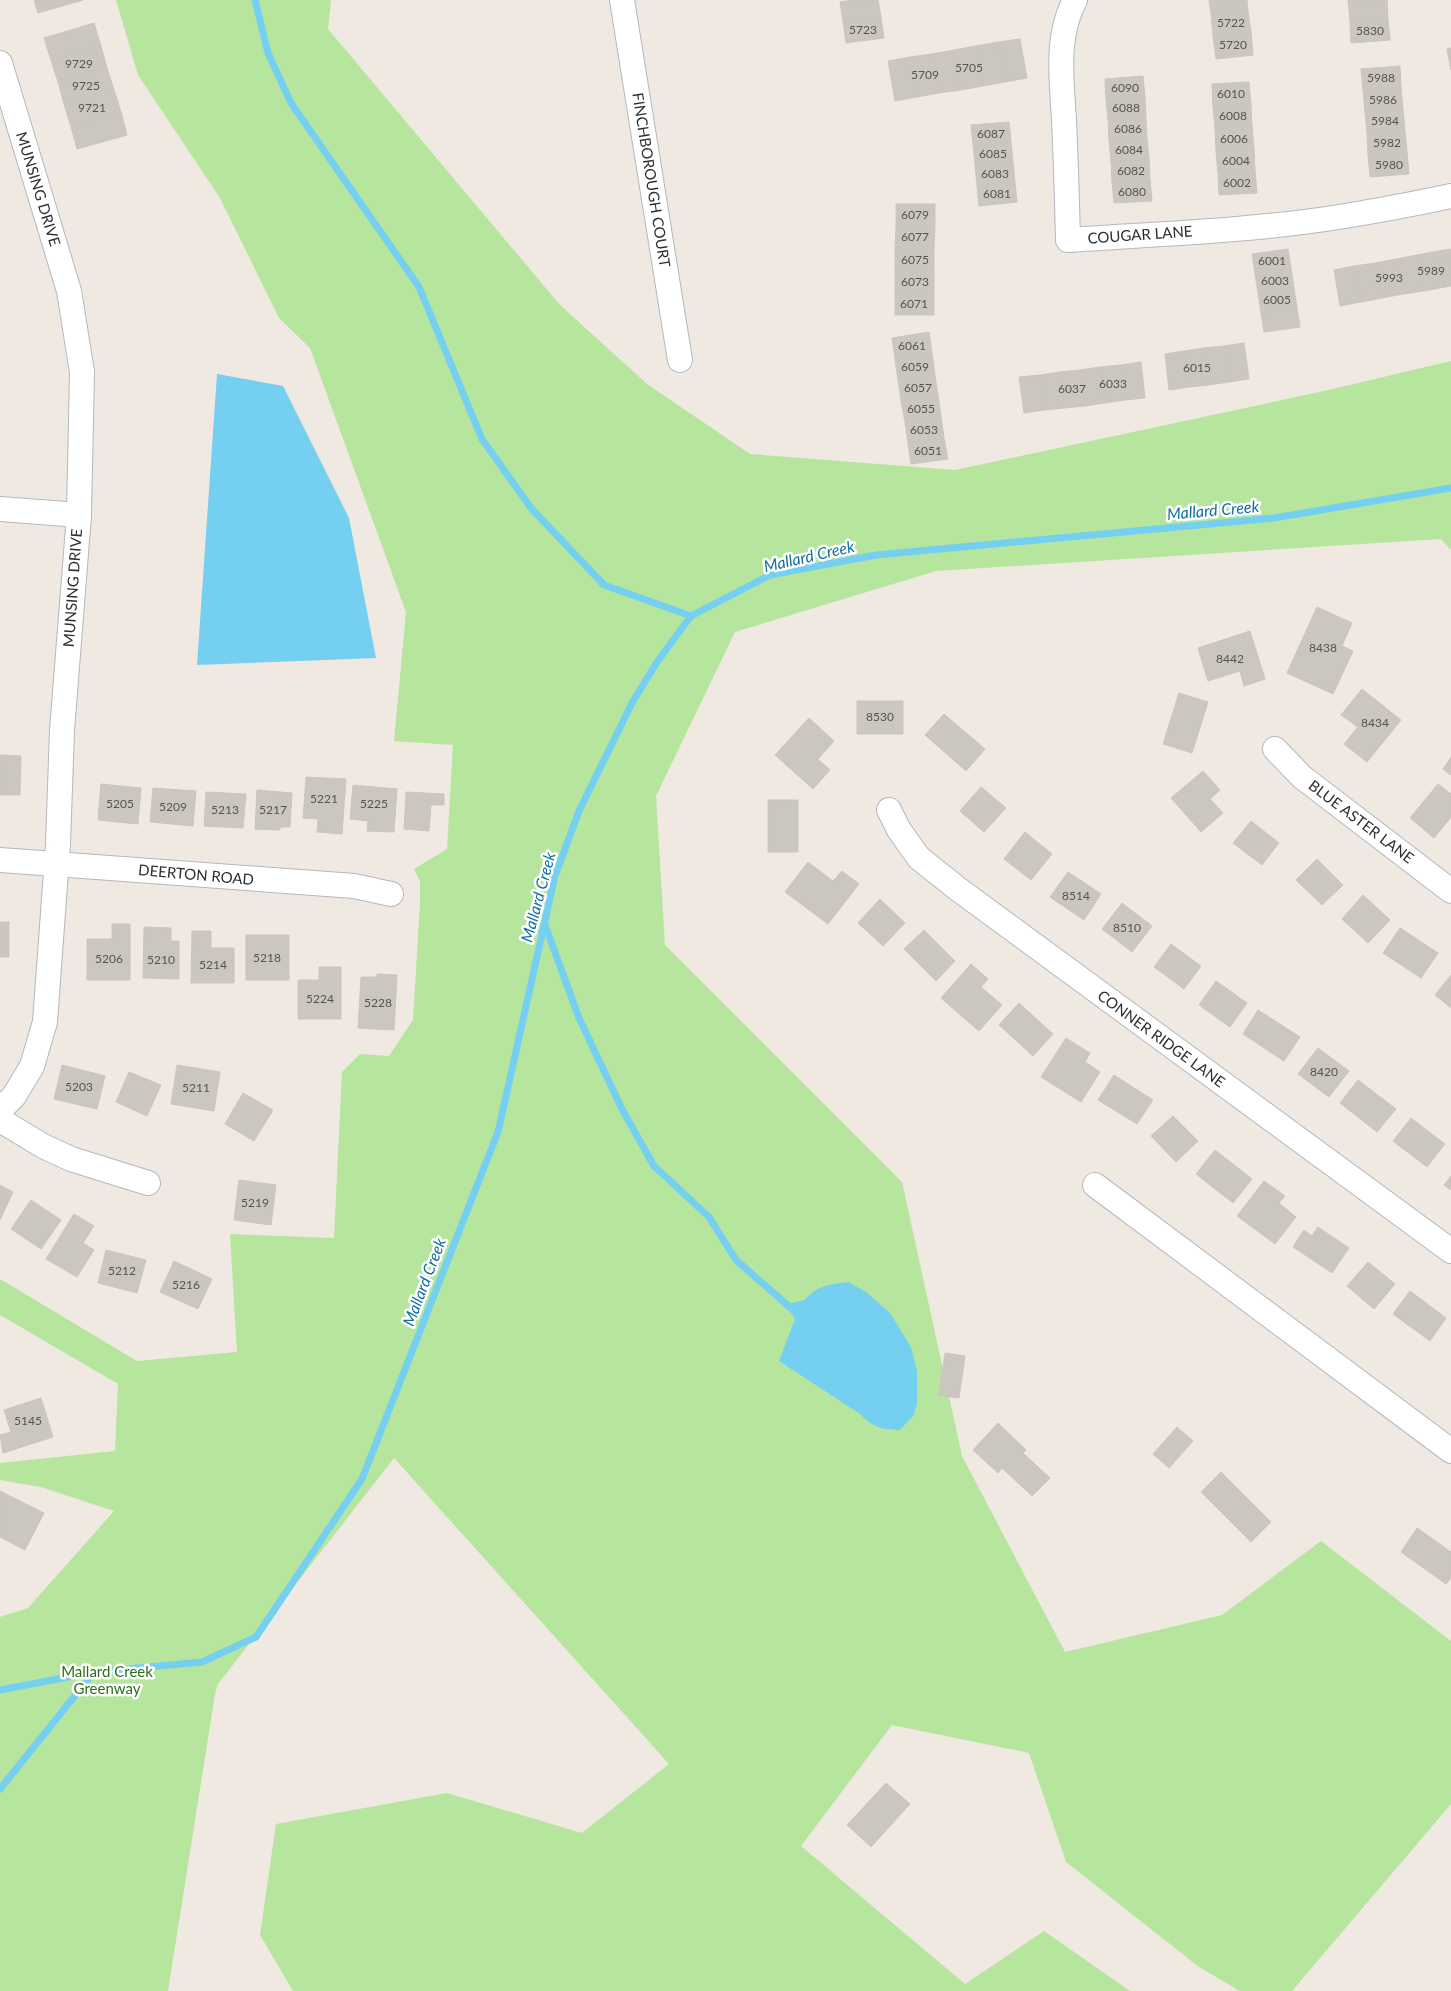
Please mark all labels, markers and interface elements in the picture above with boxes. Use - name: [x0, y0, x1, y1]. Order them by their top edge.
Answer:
- house number: 5722: [1217, 15, 1245, 30]
- house number: 5723: [849, 22, 877, 37]
- house number: 5830: [1356, 23, 1384, 38]
- house number: 5720: [1219, 37, 1247, 52]
- house number: 9729: [65, 56, 93, 71]
- house number: 5705: [955, 60, 983, 75]
- house number: 5709: [911, 67, 939, 82]
- house number: 5988: [1367, 70, 1395, 85]
- house number: 9725: [72, 78, 100, 93]
- house number: 6090: [1111, 80, 1139, 95]
- house number: 6010: [1217, 86, 1245, 101]
- street label: FINCHBOROUGH COURT: [629, 91, 675, 269]
- house number: 5986: [1369, 92, 1397, 107]
- house number: 9721: [78, 100, 106, 115]
- house number: 6088: [1112, 100, 1140, 115]
- house number: 6008: [1219, 108, 1247, 123]
- house number: 5984: [1371, 113, 1399, 128]
- house number: 6086: [1114, 121, 1142, 136]
- house number: 6087: [977, 126, 1005, 141]
- street label: MUNSING DRIVE: [13, 129, 65, 248]
- house number: 6006: [1220, 131, 1248, 146]
- house number: 5982: [1373, 135, 1401, 150]
- house number: 6084: [1115, 142, 1143, 157]
- house number: 6085: [979, 146, 1007, 161]
- house number: 6004: [1222, 153, 1250, 168]
- house number: 5980: [1375, 157, 1403, 172]
- house number: 6082: [1117, 163, 1145, 178]
- house number: 6083: [981, 166, 1009, 181]
- house number: 6002: [1223, 175, 1251, 190]
- house number: 6080: [1118, 184, 1146, 199]
- house number: 6081: [983, 186, 1011, 201]
- house number: 6079: [901, 207, 929, 222]
- street label: COUGAR LANE: [1087, 221, 1193, 247]
- house number: 6077: [901, 229, 929, 244]
- house number: 6075: [901, 252, 929, 267]
- house number: 6001: [1258, 253, 1286, 268]
- house number: 5989: [1417, 263, 1445, 278]
- house number: 5993: [1375, 270, 1403, 285]
- house number: 6003: [1261, 273, 1289, 288]
- house number: 6073: [901, 274, 929, 289]
- house number: 6005: [1263, 292, 1291, 307]
- house number: 6071: [900, 296, 928, 311]
- house number: 6061: [898, 338, 926, 353]
- house number: 6059: [901, 359, 929, 374]
- house number: 6015: [1183, 360, 1211, 375]
- house number: 6033: [1099, 376, 1127, 391]
- house number: 6057: [904, 380, 932, 395]
- house number: 6037: [1058, 381, 1086, 396]
- house number: 6055: [907, 401, 935, 416]
- house number: 6053: [910, 422, 938, 437]
- house number: 6051: [914, 443, 942, 458]
- water label: Mallard Creek: [1166, 496, 1260, 523]
- street label: MUNSING DRIVE: [59, 528, 85, 648]
- water label: Mallard Creek: [762, 536, 856, 575]
- house number: 8438: [1309, 640, 1337, 655]
- house number: 8442: [1216, 651, 1244, 666]
- house number: 8530: [866, 709, 894, 724]
- house number: 8434: [1361, 715, 1389, 730]
- street label: BLUE ASTER LANE: [1305, 776, 1418, 867]
- house number: 5221: [310, 791, 338, 806]
- house number: 5205: [106, 796, 134, 811]
- house number: 5225: [360, 796, 388, 811]
- house number: 5209: [159, 799, 187, 814]
- house number: 5213: [211, 802, 239, 817]
- house number: 5217: [259, 802, 287, 817]
- water label: Mallard Creek: [516, 849, 559, 944]
- street label: DEERTON ROAD: [138, 860, 255, 888]
- house number: 8514: [1062, 888, 1090, 903]
- house number: 8510: [1113, 920, 1141, 935]
- house number: 5218: [253, 950, 281, 965]
- house number: 5206: [95, 951, 123, 966]
- house number: 5210: [147, 952, 175, 967]
- house number: 5214: [199, 957, 227, 972]
- street label: CONNER RIDGE LANE: [1094, 986, 1229, 1090]
- house number: 5224: [306, 991, 334, 1006]
- house number: 5228: [364, 995, 392, 1010]
- house number: 8420: [1310, 1064, 1338, 1079]
- house number: 5203: [65, 1079, 93, 1094]
- house number: 5211: [182, 1080, 210, 1095]
- house number: 5219: [241, 1195, 269, 1210]
- water label: Mallard Creek: [398, 1235, 449, 1328]
- house number: 5212: [108, 1263, 136, 1278]
- house number: 5216: [172, 1277, 200, 1292]
- house number: 5145: [14, 1413, 42, 1428]
- park label: Mallard Creek Greenway: [61, 1662, 153, 1697]

